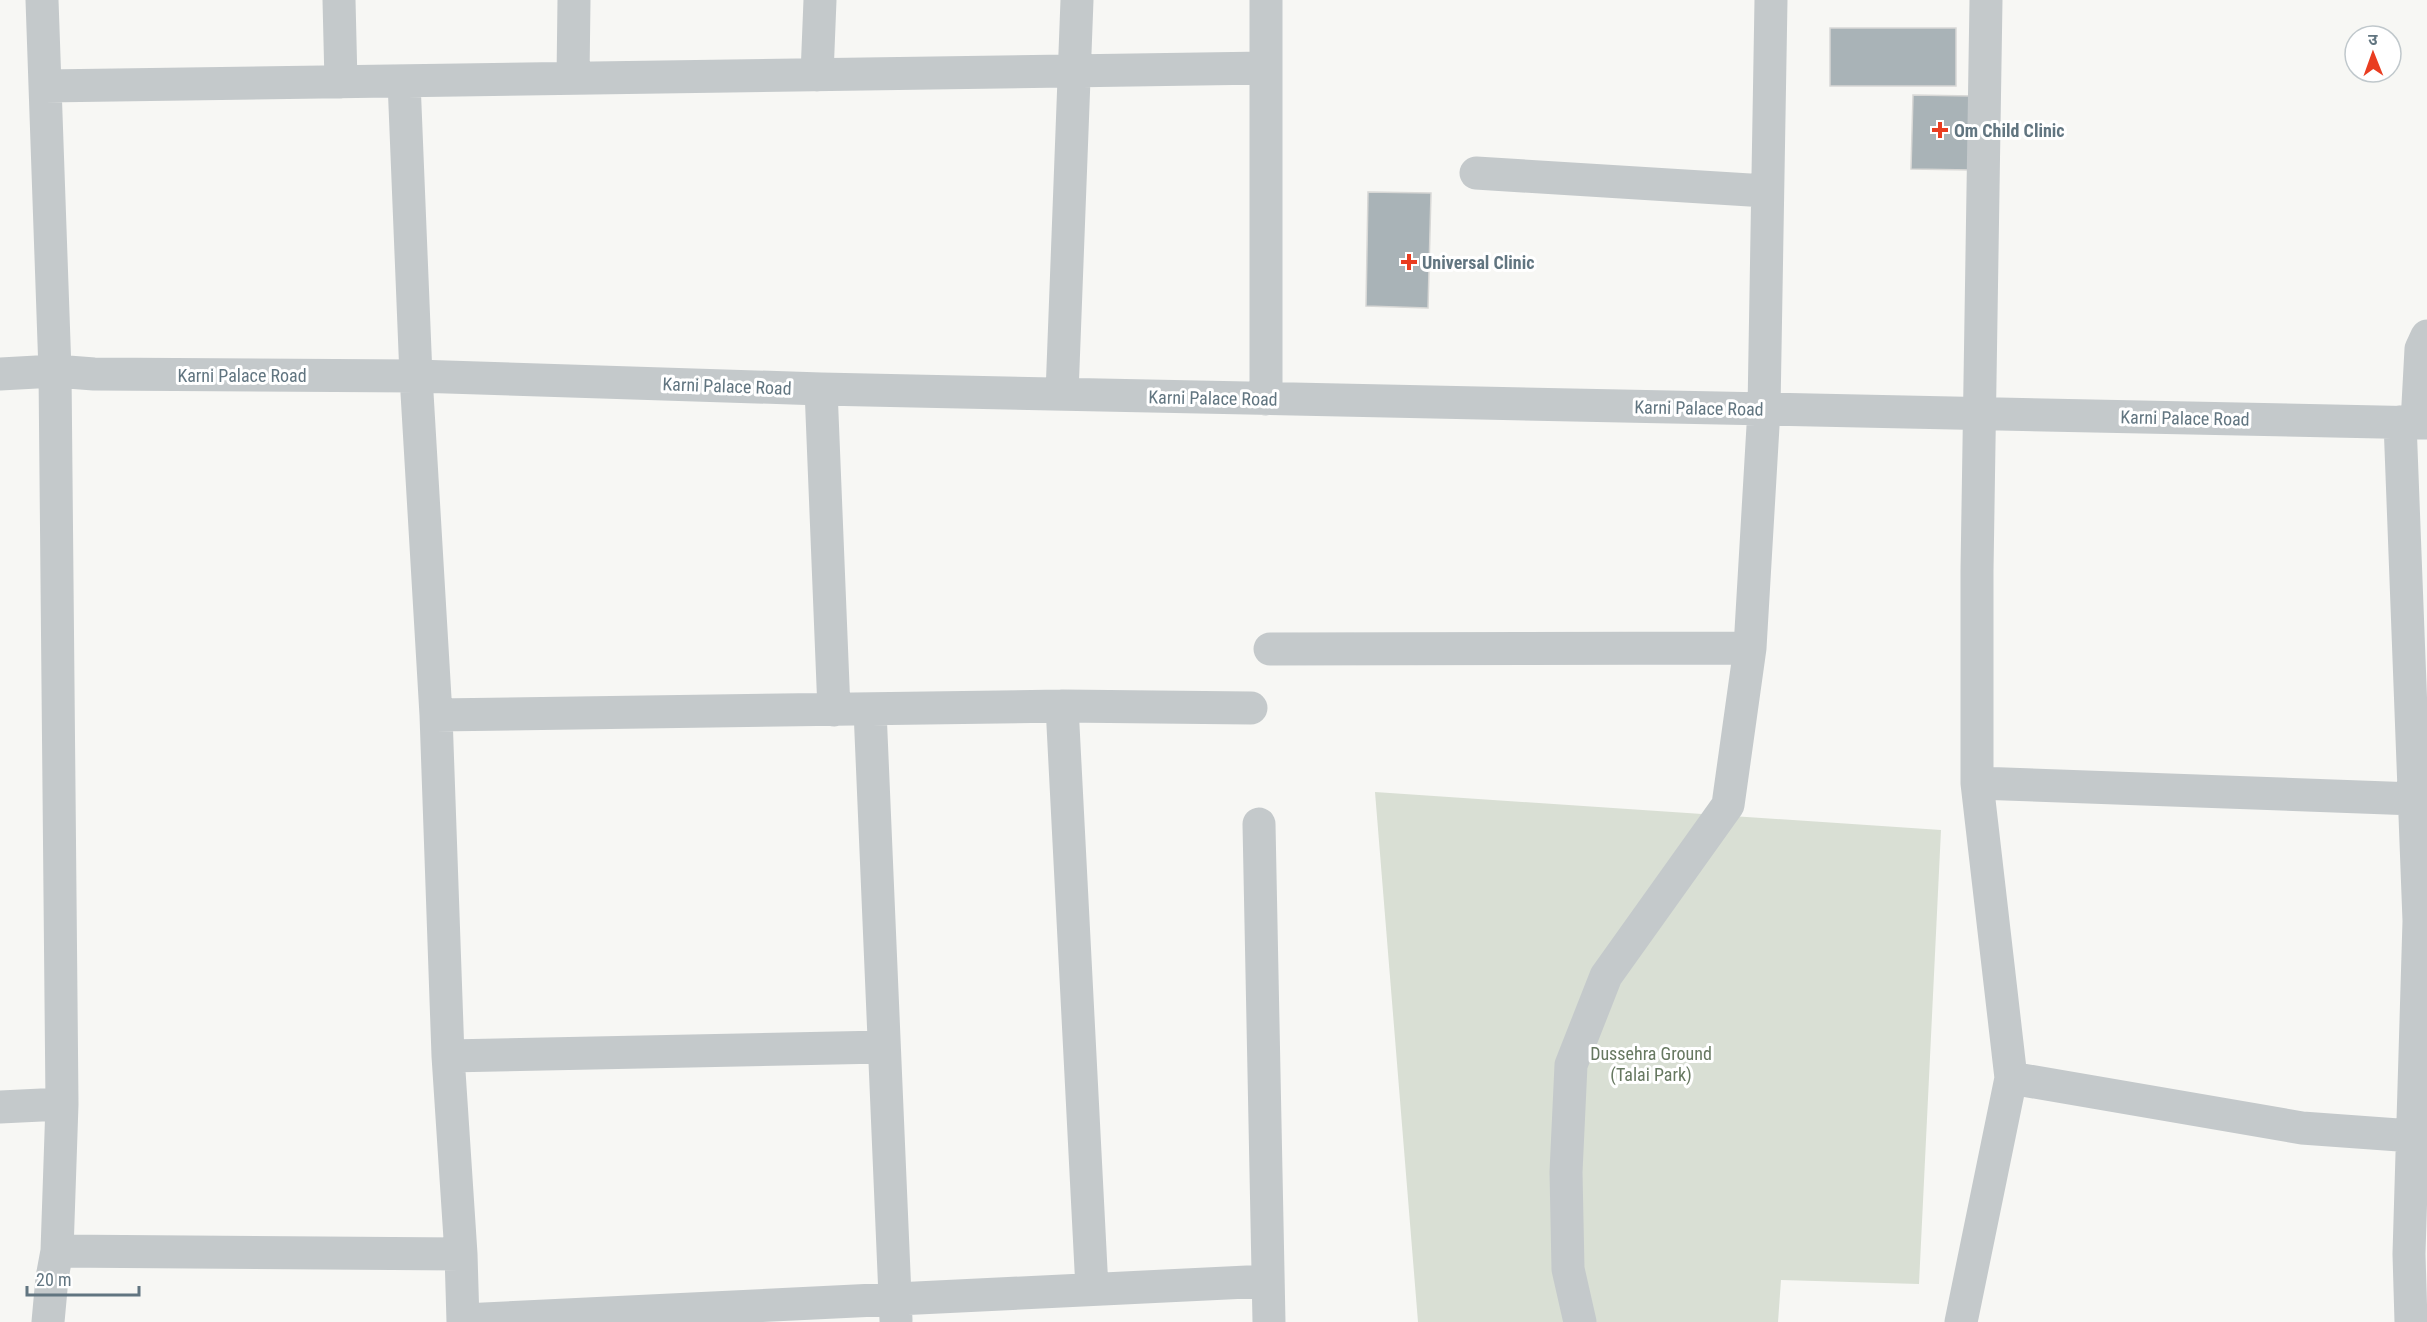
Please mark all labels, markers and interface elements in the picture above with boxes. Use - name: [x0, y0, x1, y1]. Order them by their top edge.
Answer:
- north arrow: [2343, 24, 2403, 84]
- text: उ: [2368, 30, 2378, 49]
- place label: Om Child Clinic: [1954, 120, 2065, 141]
- marker: Om Child Clinic: [1931, 121, 1949, 139]
- place label: Universal Clinic: [1422, 252, 1535, 273]
- marker: Universal Clinic: [1400, 253, 1418, 271]
- street label: Karni Palace Road: [177, 365, 307, 386]
- street label: Karni Palace Road: [662, 373, 792, 399]
- street label: Karni Palace Road: [1148, 386, 1278, 410]
- street label: Karni Palace Road: [1634, 396, 1764, 420]
- street label: Karni Palace Road: [2120, 406, 2250, 430]
- park label: Dussehra Ground (Talai Park): [1590, 1043, 1712, 1086]
- scale bar: [27, 1259, 140, 1297]
- text: 20 m: [36, 1269, 71, 1290]

